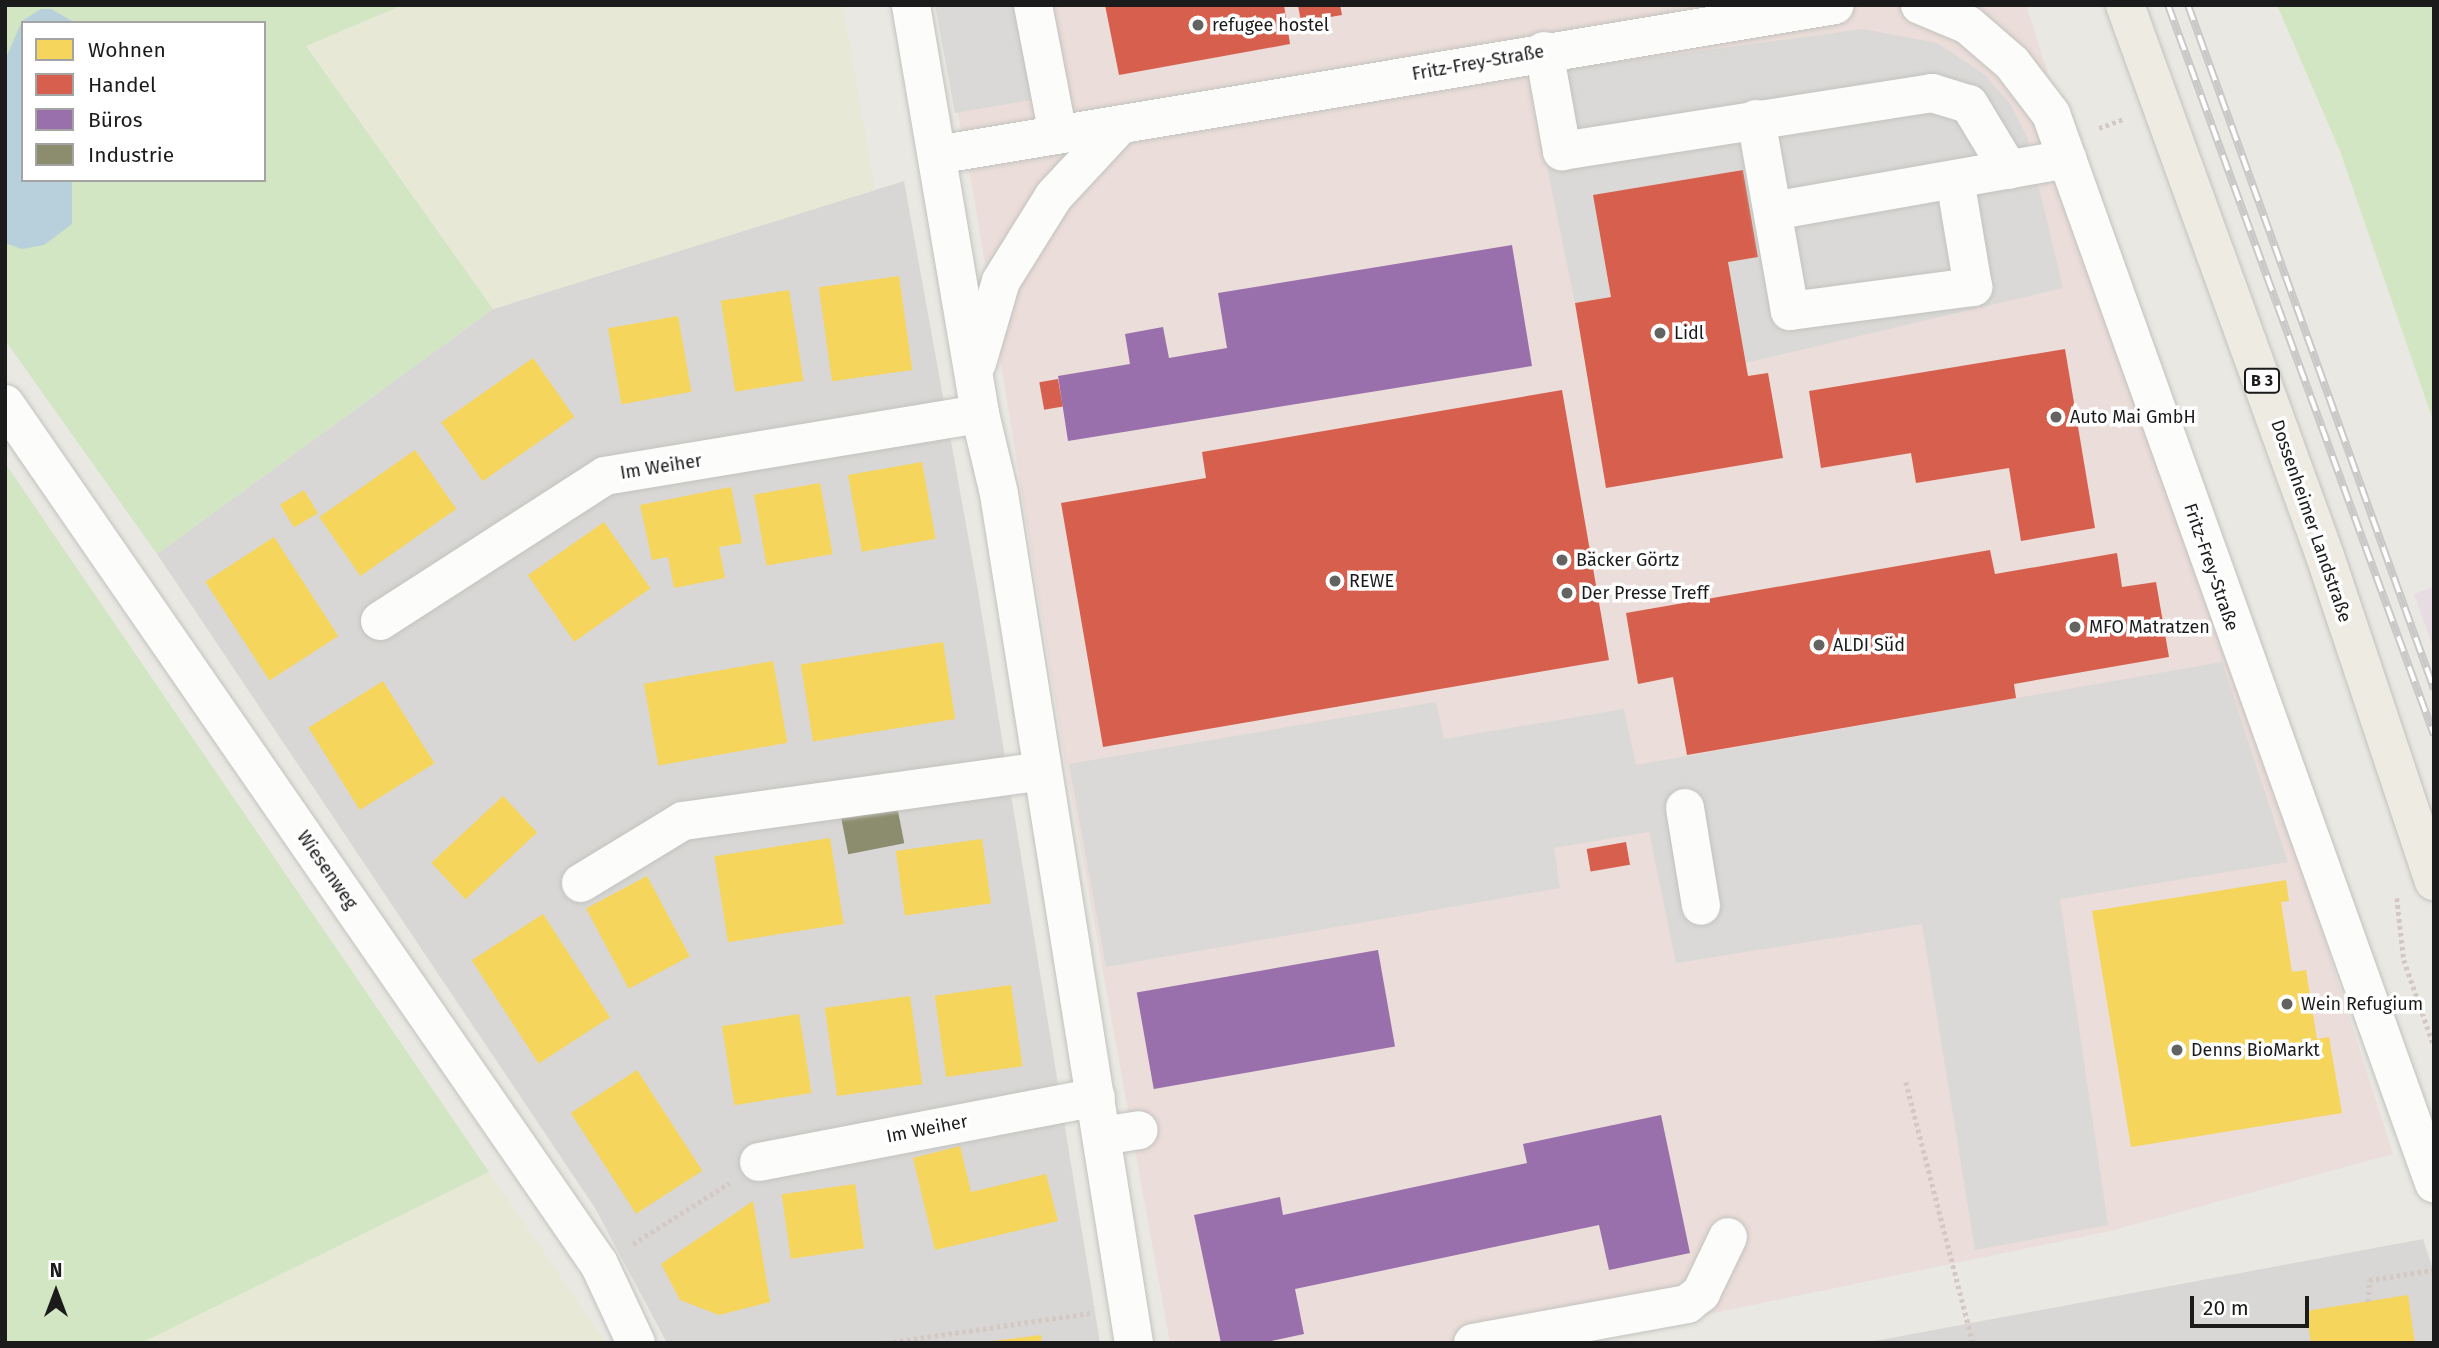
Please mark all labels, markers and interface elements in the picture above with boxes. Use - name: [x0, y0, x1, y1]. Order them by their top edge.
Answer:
- place label: refugee hostel: [1212, 14, 1329, 36]
- marker: refugee hostel: [1190, 17, 1206, 33]
- legend: [21, 21, 266, 182]
- text: Wohnen: [88, 37, 166, 63]
- street label: Fritz-Frey-Straße: [1410, 41, 1546, 85]
- text: Handel: [88, 72, 156, 98]
- text: Büros: [88, 107, 143, 133]
- text: Industrie: [88, 142, 174, 168]
- place label: Lidl: [1674, 322, 1704, 344]
- marker: Lidl: [1652, 325, 1668, 341]
- road number: B 3: [2243, 368, 2281, 394]
- place label: Auto Mai GmbH: [2070, 406, 2196, 428]
- marker: Auto Mai GmbH: [2048, 409, 2064, 425]
- street label: Dossenheimer Landstraße: [2266, 417, 2356, 625]
- street label: Im Weiher: [619, 450, 703, 484]
- street label: Fritz-Frey-Straße: [2179, 500, 2243, 634]
- place label: Bäcker Görtz: [1576, 549, 1679, 571]
- marker: Bäcker Görtz: [1554, 552, 1570, 568]
- place label: REWE: [1349, 570, 1394, 592]
- marker: REWE: [1327, 573, 1343, 589]
- place label: Der Presse Treff: [1581, 582, 1709, 604]
- marker: Der Presse Treff: [1559, 585, 1575, 601]
- place label: MFO Matratzen: [2089, 616, 2210, 638]
- marker: MFO Matratzen: [2067, 619, 2083, 635]
- place label: ALDI Süd: [1833, 634, 1905, 656]
- marker: ALDI Süd: [1811, 637, 1827, 653]
- street label: Wiesenweg: [292, 827, 362, 913]
- place label: Wein Refugium: [2301, 993, 2423, 1015]
- marker: Wein Refugium: [2279, 996, 2295, 1012]
- place label: Denns BioMarkt: [2191, 1039, 2320, 1061]
- marker: Denns BioMarkt: [2169, 1042, 2185, 1058]
- street label: Im Weiher: [885, 1111, 969, 1147]
- north arrow: [21, 1257, 91, 1327]
- text: N: [50, 1259, 62, 1282]
- scale bar: [2194, 1282, 2313, 1326]
- text: 20 m: [2203, 1295, 2249, 1321]

